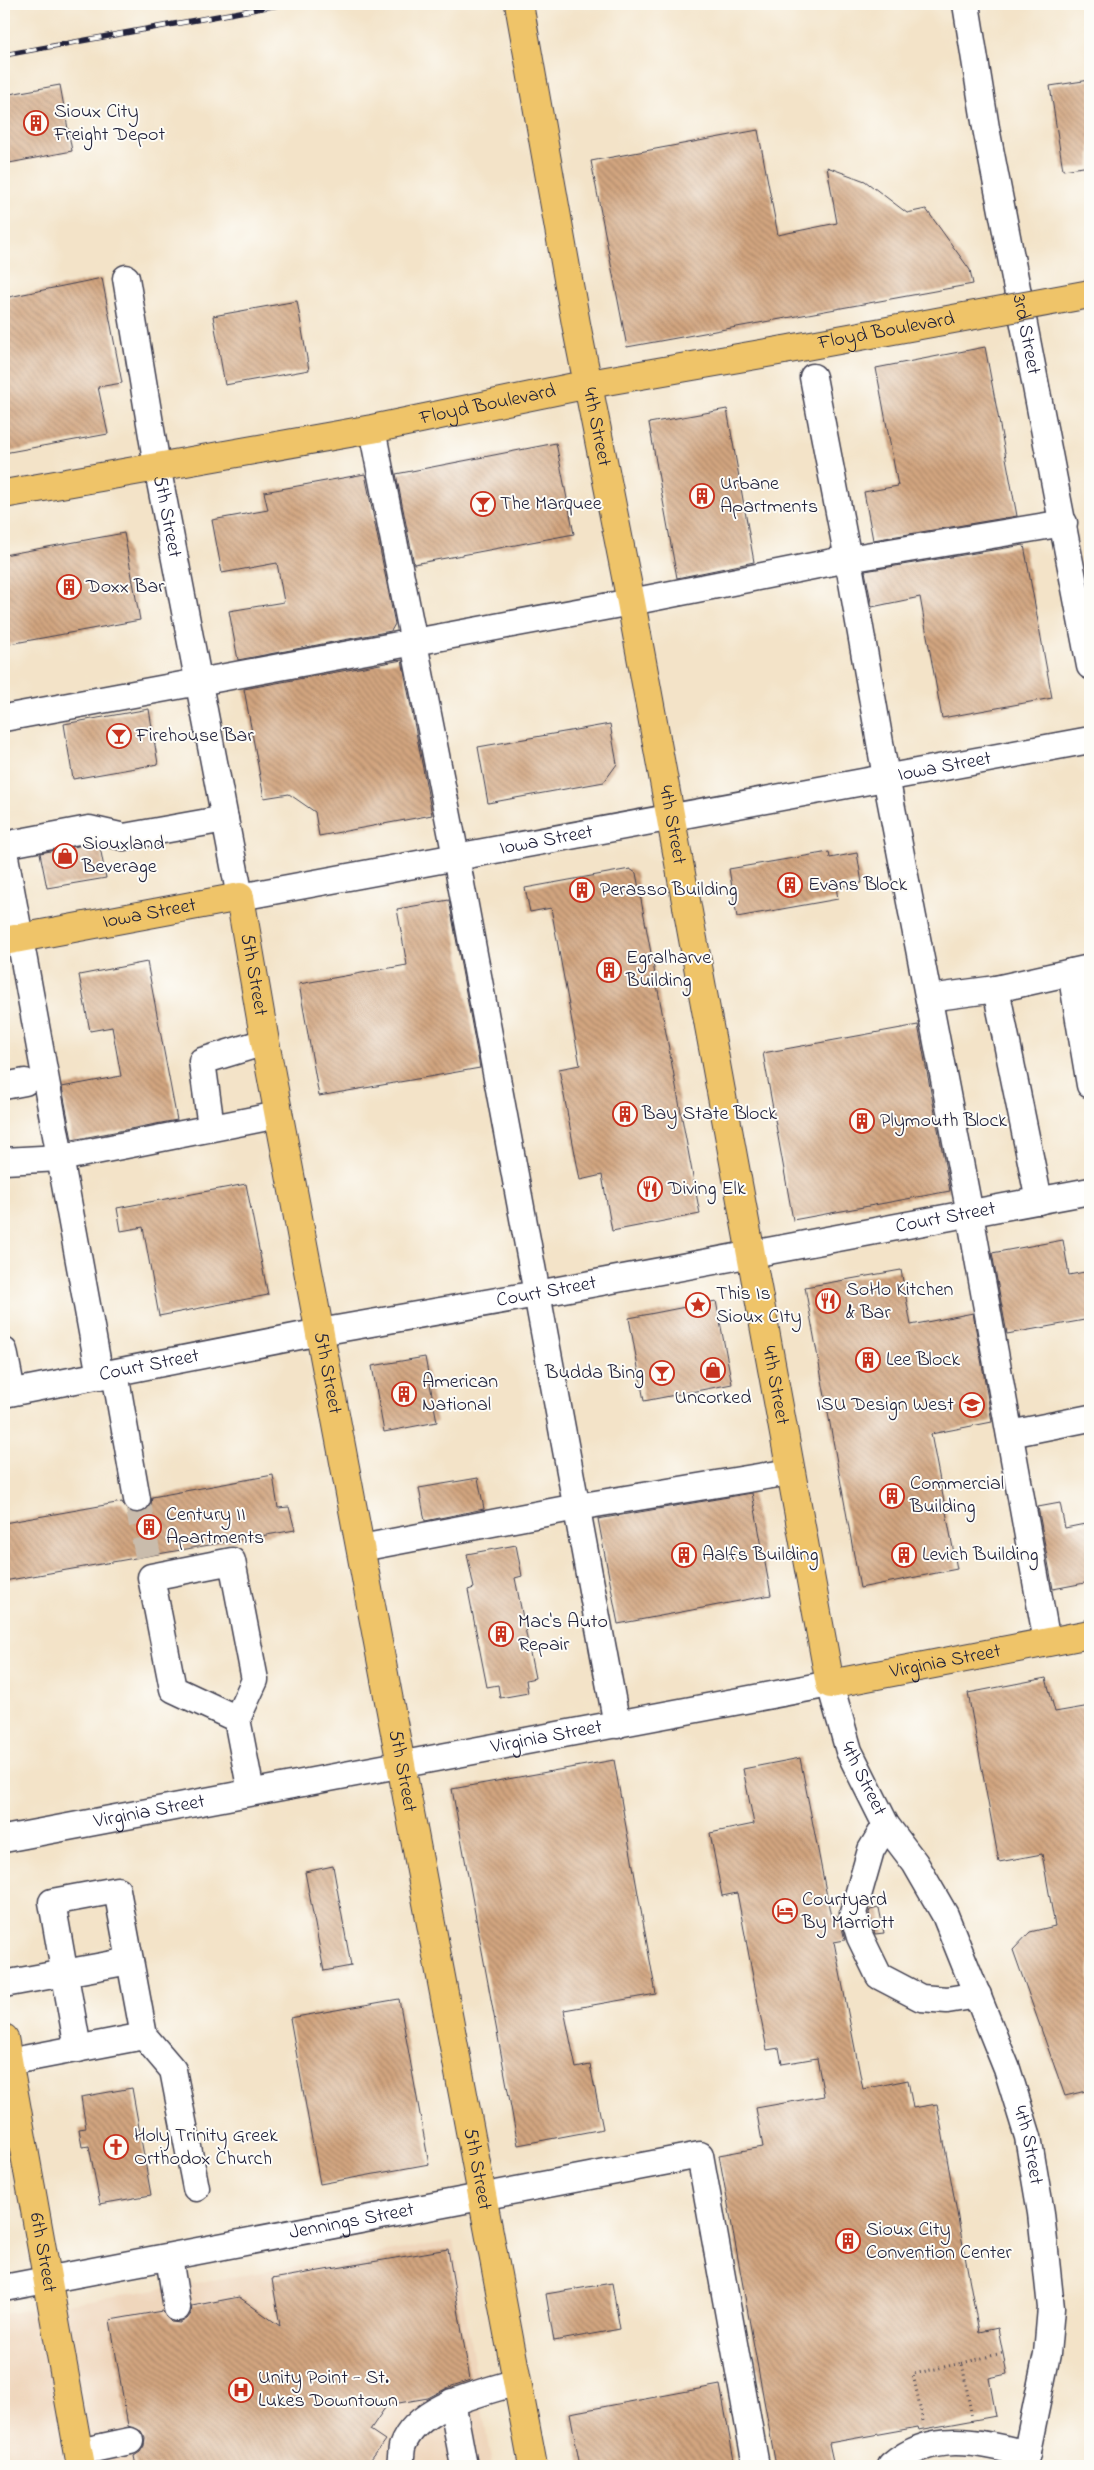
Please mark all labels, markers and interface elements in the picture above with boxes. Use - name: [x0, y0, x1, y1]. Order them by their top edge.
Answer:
- place label: Sioux City Freight Depot: [53, 98, 165, 151]
- building icon: Sioux City Freight Depot: [23, 110, 49, 136]
- street label: 3rd Street: [1004, 292, 1048, 377]
- street label: Floyd Boulevard: [815, 305, 957, 358]
- street label: Floyd Boulevard: [416, 377, 559, 433]
- street label: 4th Street: [574, 385, 618, 469]
- place label: Urbane Apartments: [720, 470, 818, 522]
- street label: 5th Street: [145, 473, 189, 560]
- building icon: Urbane Apartments: [689, 483, 715, 509]
- place label: The Marquee: [500, 490, 602, 519]
- bar icon: The Marquee: [470, 491, 496, 517]
- place label: Doxx Bar: [85, 573, 165, 602]
- building icon: Doxx Bar: [56, 574, 82, 600]
- place label: Firehouse Bar: [135, 722, 254, 751]
- bar icon: Firehouse Bar: [106, 723, 132, 749]
- street label: Iowa Street: [896, 744, 994, 790]
- street label: 4th Street: [650, 783, 694, 867]
- street label: Iowa Street: [497, 818, 596, 863]
- place label: Siouxland Beverage: [81, 830, 164, 883]
- shop icon: Siouxland Beverage: [52, 843, 78, 869]
- place label: Evans Block: [808, 871, 908, 900]
- building icon: Evans Block: [777, 872, 803, 898]
- place label: Perasso Building: [600, 876, 738, 906]
- building icon: Perasso Building: [569, 877, 595, 903]
- street label: Iowa Street: [100, 891, 199, 937]
- street label: 5th Street: [232, 931, 275, 1018]
- place label: Egralharve Building: [625, 944, 711, 997]
- building icon: Egralharve Building: [596, 957, 622, 983]
- place label: Bay State Block: [641, 1100, 777, 1129]
- building icon: Bay State Block: [612, 1101, 638, 1127]
- place label: Plymouth Block: [880, 1107, 1007, 1136]
- building icon: Plymouth Block: [849, 1108, 875, 1134]
- place label: Diving Elk: [667, 1175, 746, 1205]
- restaurant icon: Diving Elk: [637, 1176, 663, 1202]
- street label: Court Street: [893, 1194, 998, 1241]
- street label: Court Street: [494, 1269, 599, 1315]
- place label: SoHo Kitchen & Bar: [846, 1276, 954, 1328]
- place label: This Is Sioux CIty: [716, 1280, 802, 1332]
- restaurant icon: SoHo Kitchen & Bar: [815, 1288, 841, 1314]
- place icon: This Is Sioux CIty: [685, 1292, 711, 1318]
- street label: 5th Street: [305, 1329, 349, 1417]
- street label: Court Street: [97, 1341, 202, 1389]
- street label: 4th Street: [754, 1344, 797, 1428]
- place label: Lee Block: [886, 1346, 960, 1375]
- building icon: Lee Block: [855, 1347, 881, 1373]
- shop icon: Uncorked: [700, 1357, 726, 1383]
- place label: Budda Bing: [544, 1359, 644, 1389]
- bar icon: Budda Bing: [649, 1360, 675, 1386]
- place label: American National: [422, 1368, 498, 1420]
- building icon: American National: [391, 1381, 417, 1407]
- place label: Uncorked: [675, 1384, 751, 1413]
- place label: ISU Design West: [816, 1391, 954, 1421]
- school or university icon: ISU Design West: [959, 1392, 985, 1418]
- place label: Commercial Building: [909, 1470, 1004, 1523]
- building icon: Commercial Building: [879, 1483, 905, 1509]
- place label: Century II Apartments: [166, 1501, 264, 1553]
- building icon: Century II Apartments: [136, 1514, 162, 1540]
- place label: Aalfs Building: [702, 1541, 818, 1571]
- place label: Levich Building: [922, 1541, 1039, 1571]
- building icon: Aalfs Building: [671, 1542, 697, 1568]
- building icon: Levich Building: [891, 1542, 917, 1568]
- place label: Mac's Auto Repair: [518, 1608, 608, 1660]
- building icon: Mac's Auto Repair: [488, 1621, 514, 1647]
- street label: Virginia Street: [886, 1637, 1004, 1687]
- street label: Virginia Street: [488, 1713, 605, 1762]
- street label: 5th Street: [380, 1727, 424, 1815]
- street label: 4th Street: [833, 1738, 894, 1821]
- street label: Virginia Street: [90, 1787, 208, 1837]
- place label: Courtyard By Marriott: [801, 1886, 895, 1938]
- hotel icon: Courtyard By Marriott: [772, 1898, 798, 1924]
- street label: 4th Street: [1005, 2102, 1050, 2187]
- place label: Holy Trinity Greek Orthodox Church: [134, 2122, 278, 2174]
- street label: 5th Street: [455, 2125, 499, 2213]
- church icon: Holy Trinity Greek Orthodox Church: [103, 2134, 129, 2160]
- street label: Jennings Street: [287, 2195, 417, 2248]
- street label: 6th Street: [21, 2210, 64, 2295]
- place label: Sioux City Convention Center: [866, 2216, 1012, 2268]
- building icon: Sioux City Convention Center: [835, 2228, 861, 2254]
- place label: Unity Point - St. Lukes Downtown: [258, 2364, 398, 2416]
- hospital icon: Unity Point - St. Lukes Downtown: [228, 2377, 254, 2403]

